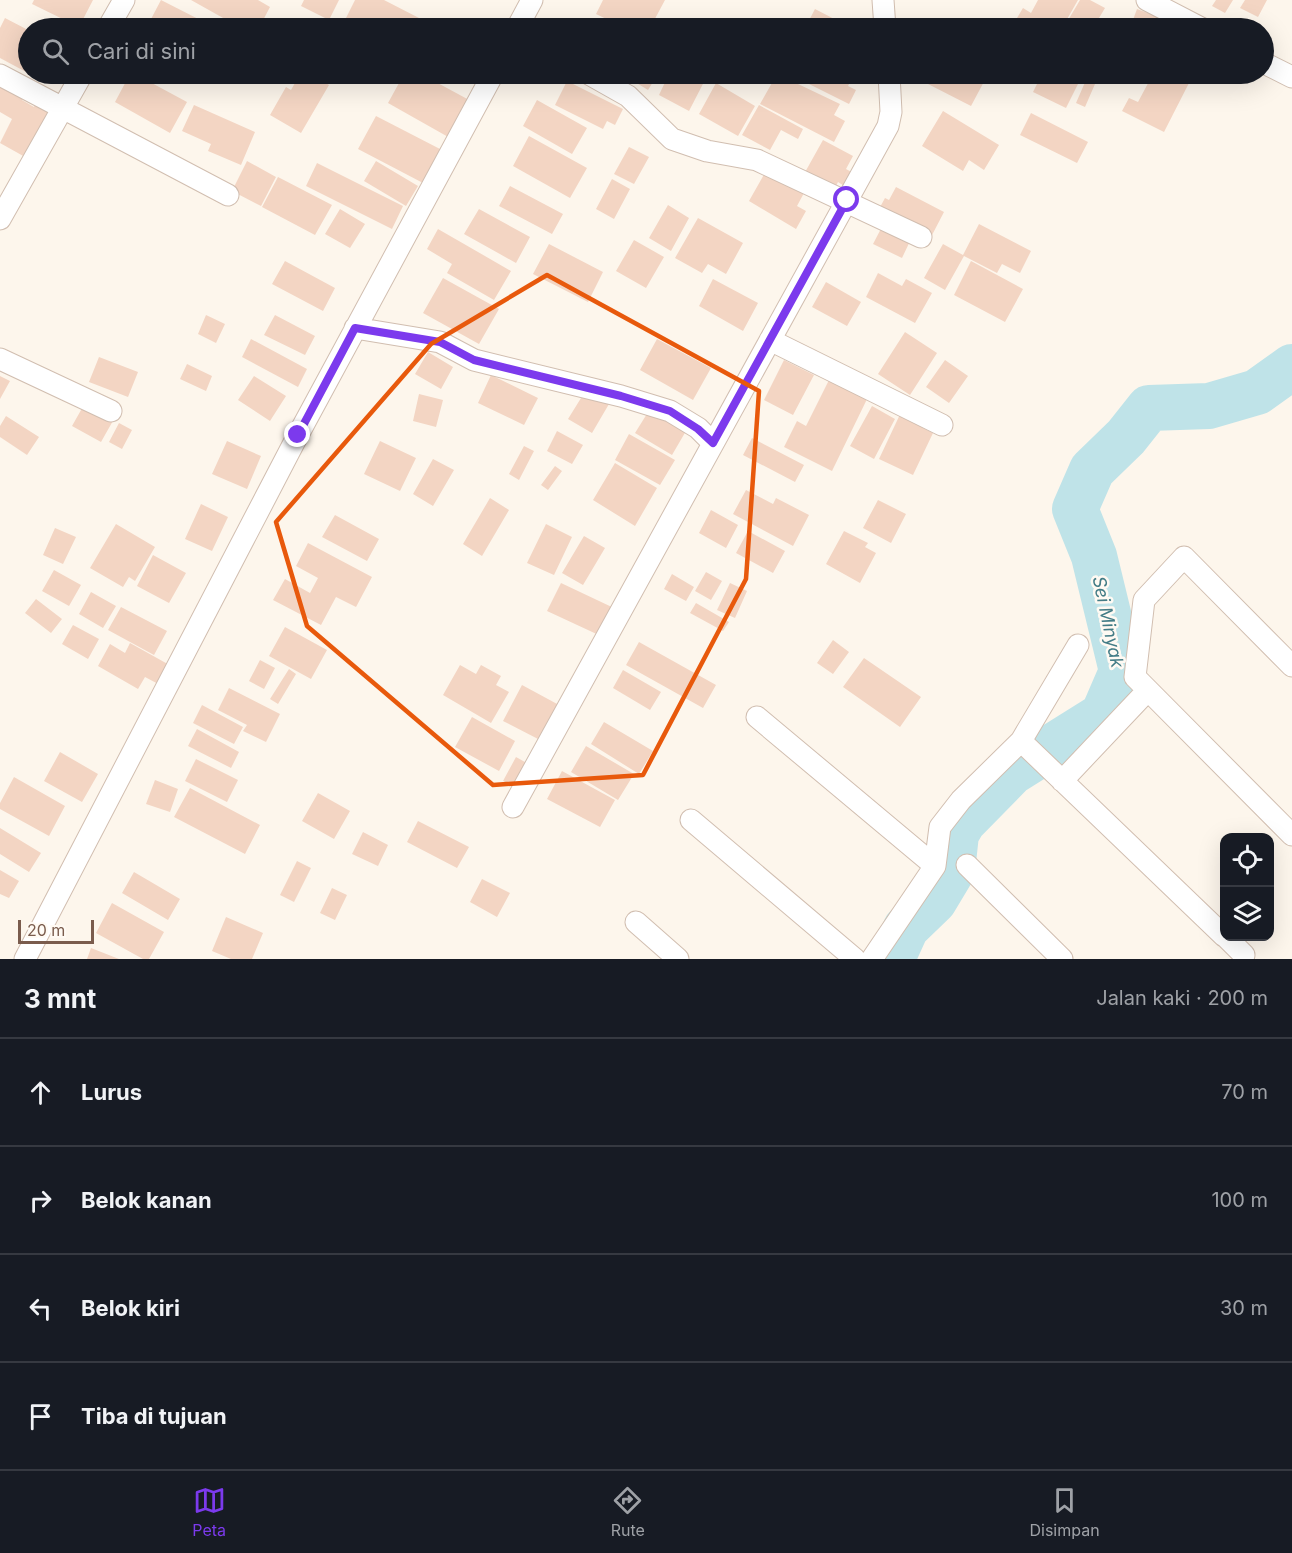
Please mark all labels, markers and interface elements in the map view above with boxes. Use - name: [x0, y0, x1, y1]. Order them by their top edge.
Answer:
- search box: [18, 18, 1274, 84]
- icon: search: [39, 35, 72, 68]
- text: Cari di sini: [87, 38, 196, 64]
- route start: [833, 186, 859, 212]
- route end: [284, 421, 310, 447]
- water label: Sei Minyak: [1089, 574, 1129, 671]
- map controls: [1220, 833, 1274, 941]
- button: locate: [1220, 833, 1274, 887]
- button: layers: [1220, 887, 1274, 941]
- scale bar: [18, 917, 94, 944]
- text: 20 m: [27, 920, 65, 940]
- text: 3 mnt: [24, 983, 96, 1014]
- text: Jalan kaki · 200 m: [1096, 986, 1268, 1010]
- icon: ahead: [24, 1076, 57, 1109]
- text: Lurus: [81, 1079, 142, 1105]
- text: 70 m: [1221, 1080, 1268, 1104]
- icon: right: [24, 1184, 57, 1217]
- text: Belok kanan: [81, 1187, 212, 1213]
- text: 100 m: [1211, 1188, 1268, 1212]
- icon: left: [24, 1292, 57, 1325]
- text: Belok kiri: [81, 1295, 180, 1321]
- text: 30 m: [1220, 1296, 1268, 1320]
- icon: arrive: [24, 1400, 57, 1433]
- text: Tiba di tujuan: [81, 1403, 227, 1429]
- tab: Peta: [192, 1484, 226, 1540]
- tab: Rute: [611, 1484, 645, 1540]
- tab: Disimpan: [1030, 1484, 1100, 1540]

